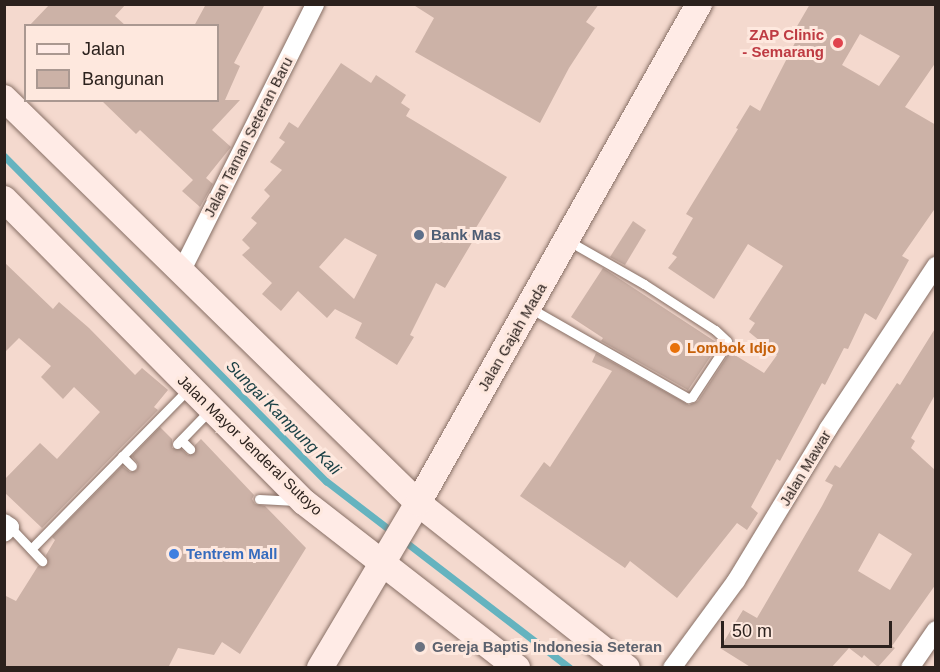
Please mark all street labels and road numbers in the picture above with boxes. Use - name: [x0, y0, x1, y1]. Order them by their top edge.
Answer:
- street label: Jalan Taman Seteran Baru: [200, 54, 296, 220]
- street label: Jalan Gajah Mada: [474, 280, 550, 394]
- street label: Jalan Mayor Jenderal Sutoyo: [174, 371, 326, 519]
- street label: Jalan Mawar: [775, 427, 835, 509]

